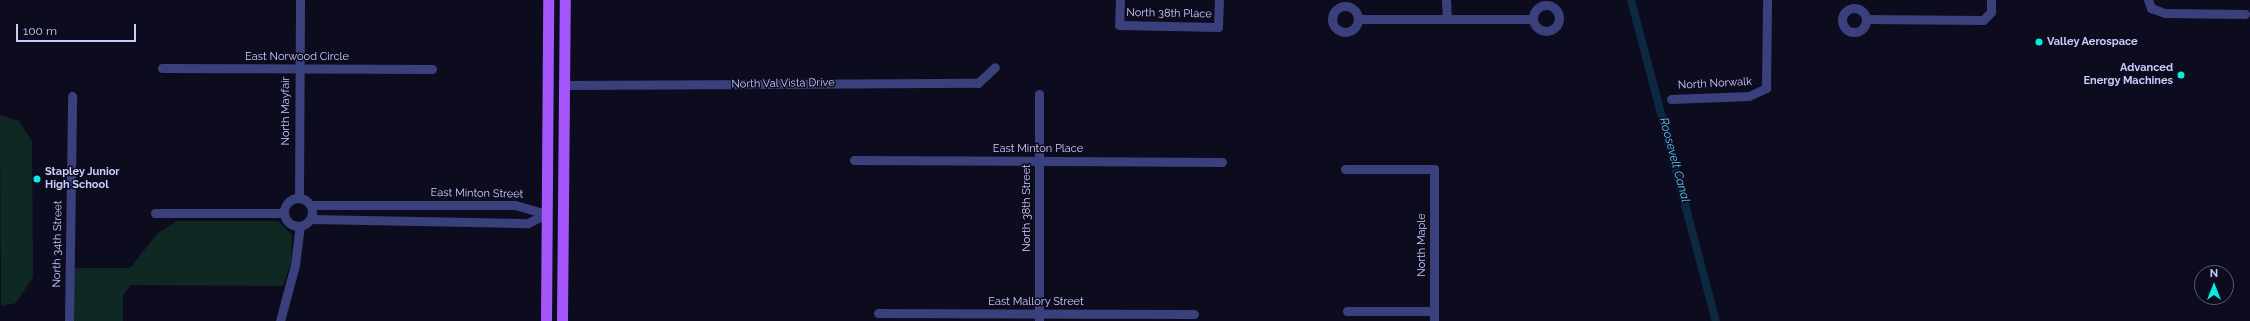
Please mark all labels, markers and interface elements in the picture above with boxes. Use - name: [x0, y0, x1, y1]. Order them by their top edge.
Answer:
- street label: North 38th Place: [1126, 7, 1212, 21]
- scale bar: [18, 16, 138, 42]
- text: 100 m: [23, 24, 57, 38]
- place label: Valley Aerospace: [2047, 35, 2138, 49]
- marker: Valley Aerospace: [2034, 37, 2044, 47]
- street label: East Norwood Circle: [245, 50, 349, 64]
- place label: Advanced Energy Machines: [2083, 62, 2173, 88]
- marker: Advanced Energy Machines: [2176, 70, 2186, 80]
- street label: North Norwalk: [1678, 75, 1752, 93]
- street label: North Val Vista Drive: [731, 76, 835, 92]
- street label: North Mayfair: [279, 77, 293, 145]
- water label: Roosevelt Canal: [1656, 116, 1692, 204]
- street label: East Minton Place: [993, 142, 1083, 156]
- street label: North 38th Street: [1020, 164, 1034, 252]
- place label: Stapley Junior High School: [45, 166, 120, 192]
- marker: Stapley Junior High School: [32, 174, 42, 184]
- street label: East Minton Street: [431, 187, 523, 201]
- street label: North 34th Street: [51, 200, 65, 288]
- street label: North Maple: [1415, 213, 1429, 277]
- north arrow: [2194, 265, 2234, 305]
- text: N: [2210, 267, 2218, 280]
- street label: East Mallory Street: [988, 295, 1084, 309]

